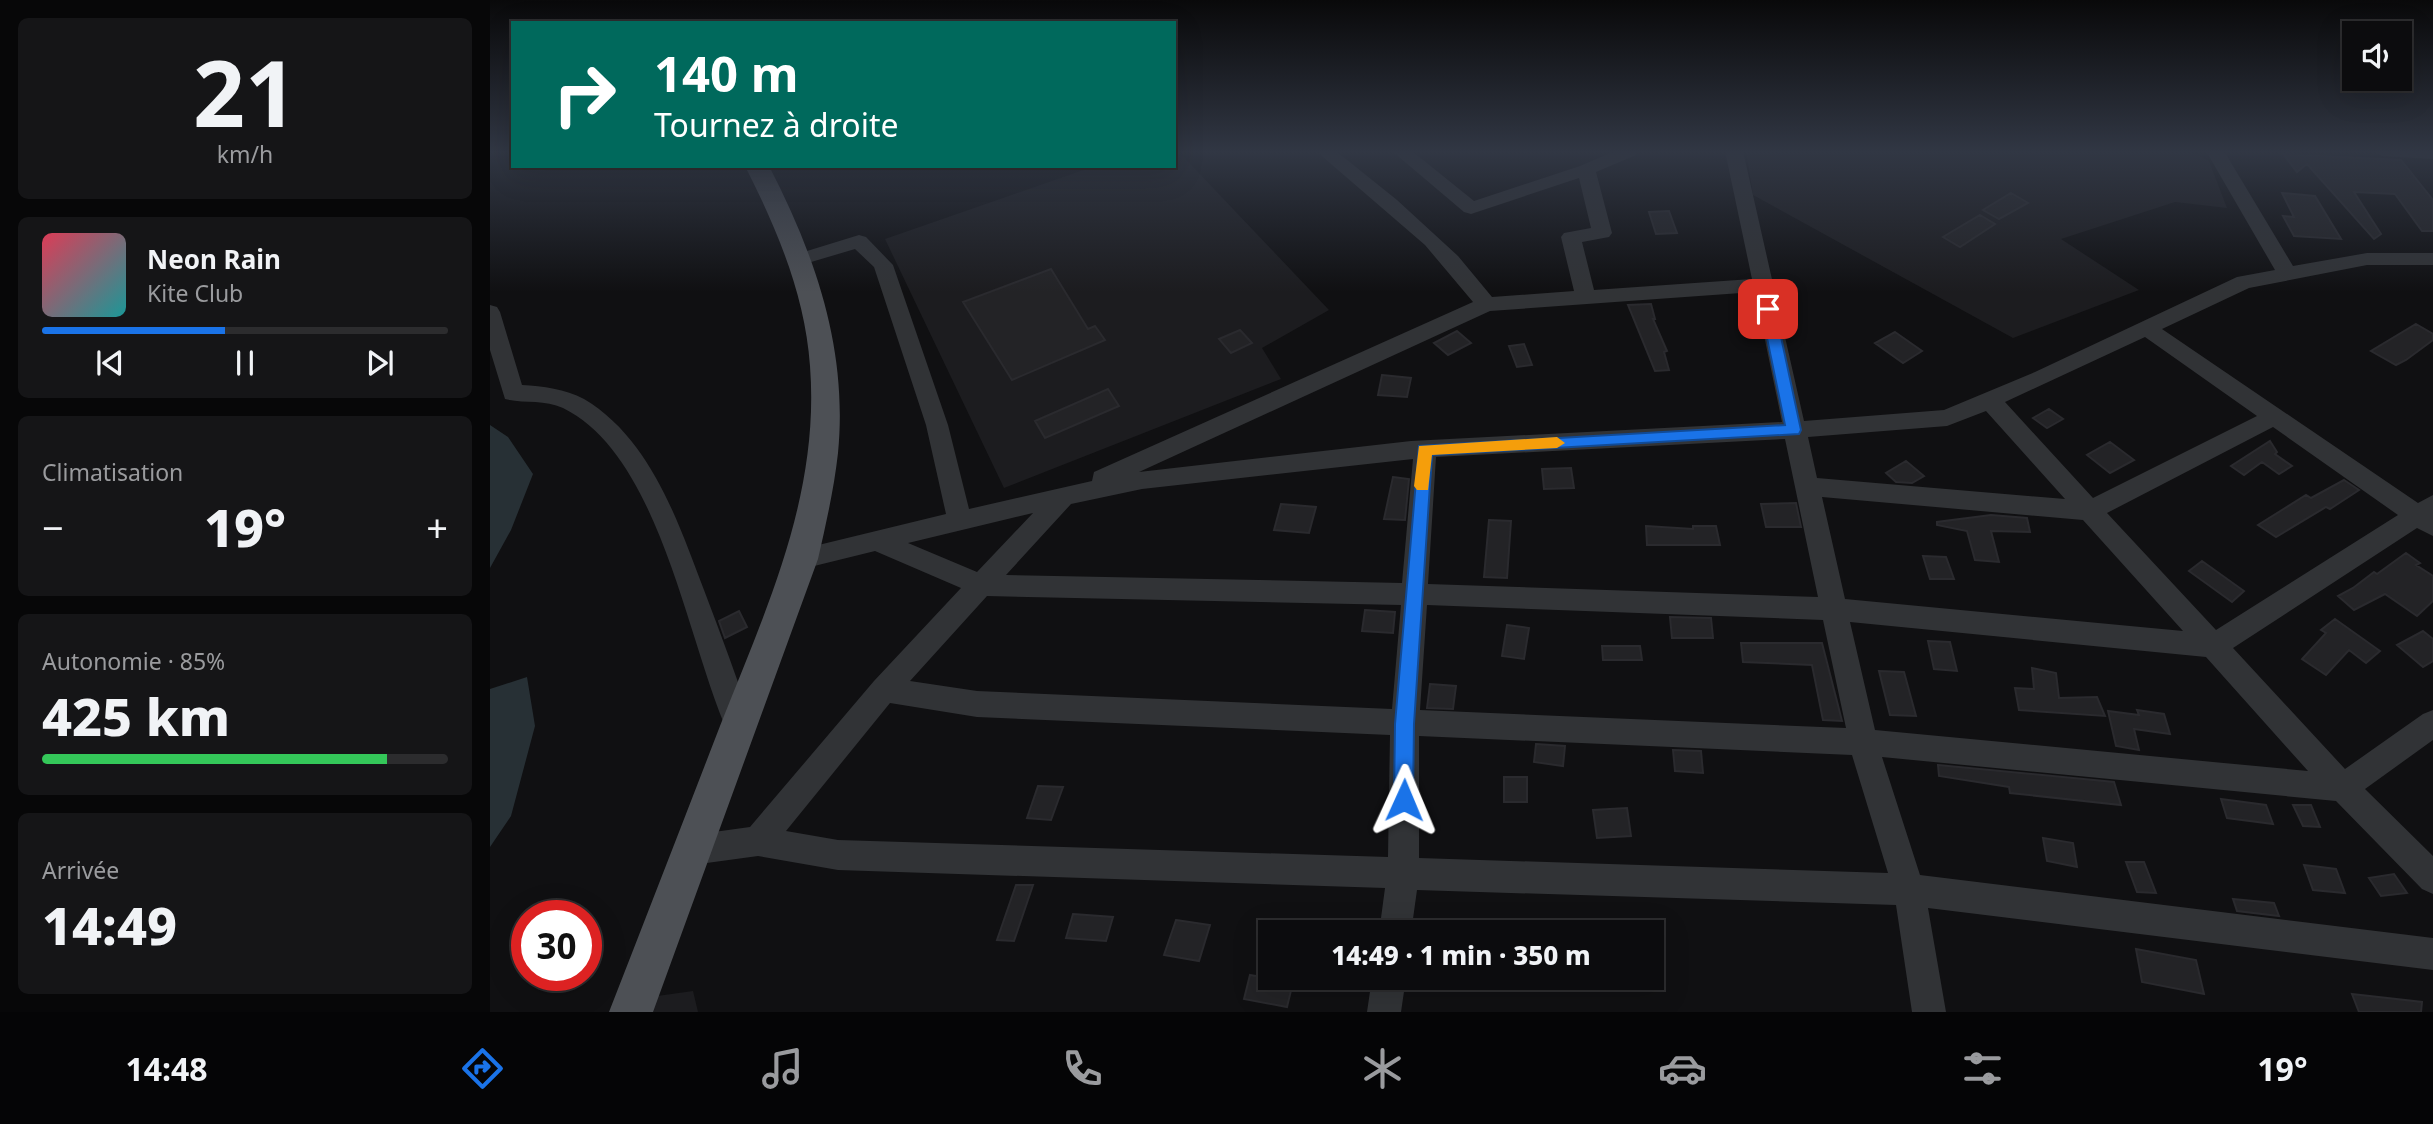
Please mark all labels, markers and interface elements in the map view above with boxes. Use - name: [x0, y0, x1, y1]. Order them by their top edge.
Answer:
- map controls: [2342, 21, 2412, 91]
- button: sound: [2342, 21, 2412, 91]
- text: 21: [193, 30, 297, 154]
- text: 140 m: [654, 40, 799, 106]
- icon: right: [539, 49, 630, 140]
- text: Tournez à droite: [654, 103, 899, 146]
- text: km/h: [217, 138, 273, 170]
- text: Neon Rain: [147, 241, 281, 277]
- text: Kite Club: [147, 277, 243, 309]
- pin: [1738, 279, 1798, 339]
- icon: arrive: [1749, 290, 1787, 328]
- icon: previous: [91, 344, 129, 382]
- icon: pause: [226, 344, 264, 382]
- icon: next: [361, 344, 399, 382]
- text: Climatisation: [42, 456, 183, 488]
- text: 19°: [204, 491, 286, 562]
- text: −: [42, 501, 64, 553]
- text: +: [426, 501, 448, 553]
- text: Autonomie · 85%: [42, 645, 225, 677]
- text: 425 km: [42, 680, 230, 751]
- position arrow: [1367, 763, 1441, 837]
- text: Arrivée: [42, 854, 119, 886]
- text: 14:49: [42, 889, 177, 960]
- speed limit sign: 30: [511, 900, 602, 991]
- text: 14:49 · 1 min · 350 m: [1331, 937, 1591, 973]
- icon: directions: [458, 1044, 507, 1093]
- icon: music: [758, 1044, 807, 1093]
- icon: phone: [1058, 1044, 1107, 1093]
- icon: climate: [1358, 1044, 1407, 1093]
- icon: car: [1658, 1044, 1707, 1093]
- icon: filters: [1958, 1044, 2007, 1093]
- text: 14:48: [125, 1047, 208, 1090]
- text: 19°: [2257, 1047, 2308, 1090]

